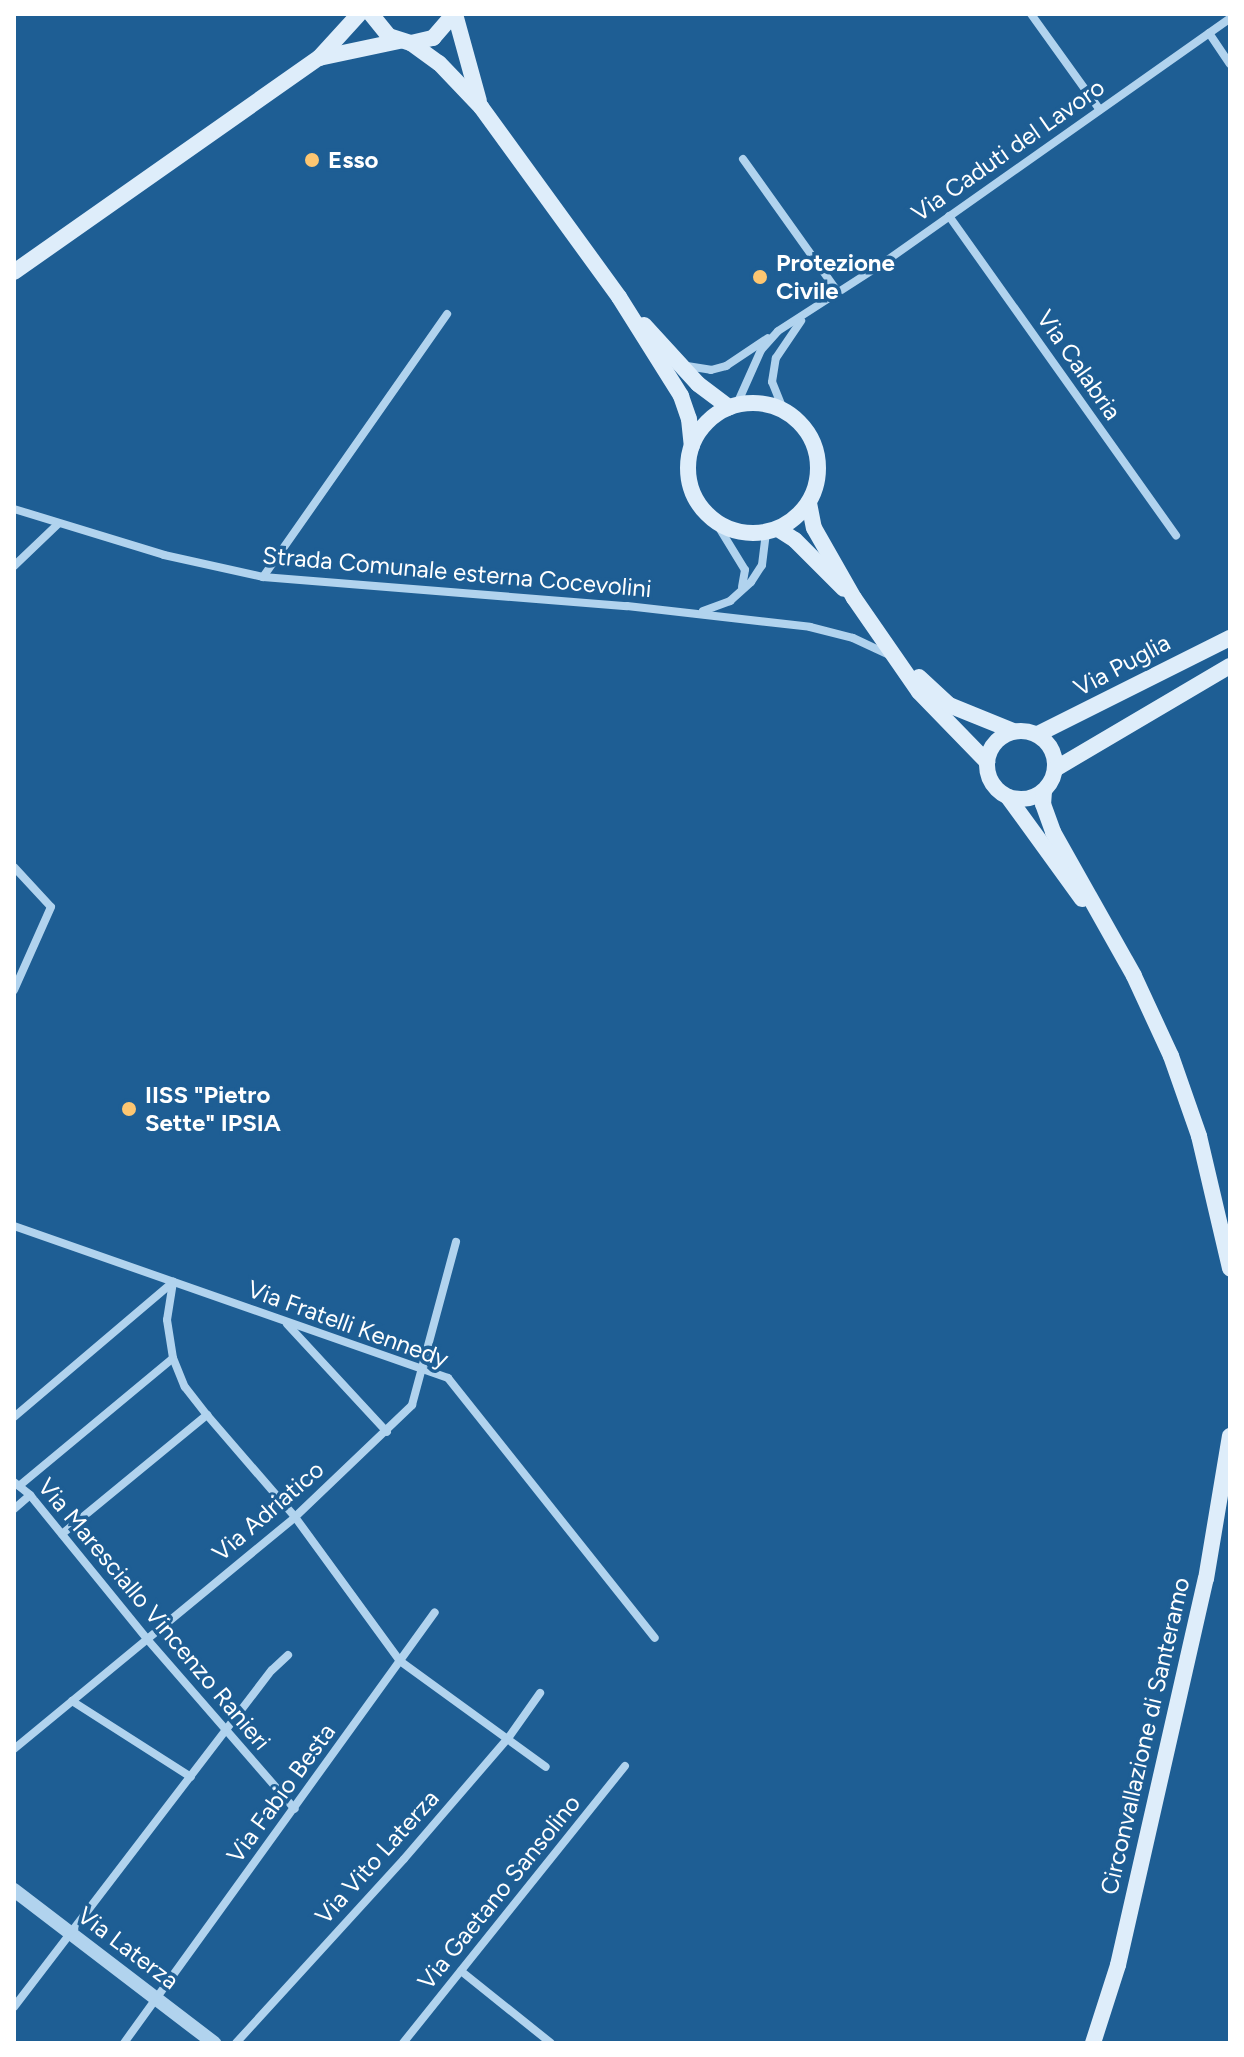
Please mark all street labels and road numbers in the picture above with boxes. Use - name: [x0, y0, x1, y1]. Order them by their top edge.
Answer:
- street label: Via Caduti del Lavoro: [906, 73, 1110, 227]
- street label: Via Calabria: [1031, 305, 1127, 425]
- street label: Strada Comunale esterna Cocevolini: [261, 541, 653, 603]
- street label: Via Puglia: [1069, 628, 1175, 702]
- street label: Via Fratelli Kennedy: [244, 1274, 452, 1374]
- street label: Via Adriatico: [206, 1455, 330, 1567]
- street label: Via Maresciallo Vincenzo Ranieri: [32, 1472, 276, 1756]
- street label: Circonvallazione di Santeramo: [1094, 1575, 1196, 1897]
- street label: Via Fabio Besta: [221, 1718, 341, 1868]
- street label: Via Vito Laterza: [309, 1784, 445, 1930]
- street label: Via Gaetano Sansolino: [412, 1789, 586, 1995]
- street label: Via Laterza: [72, 1901, 184, 1995]

